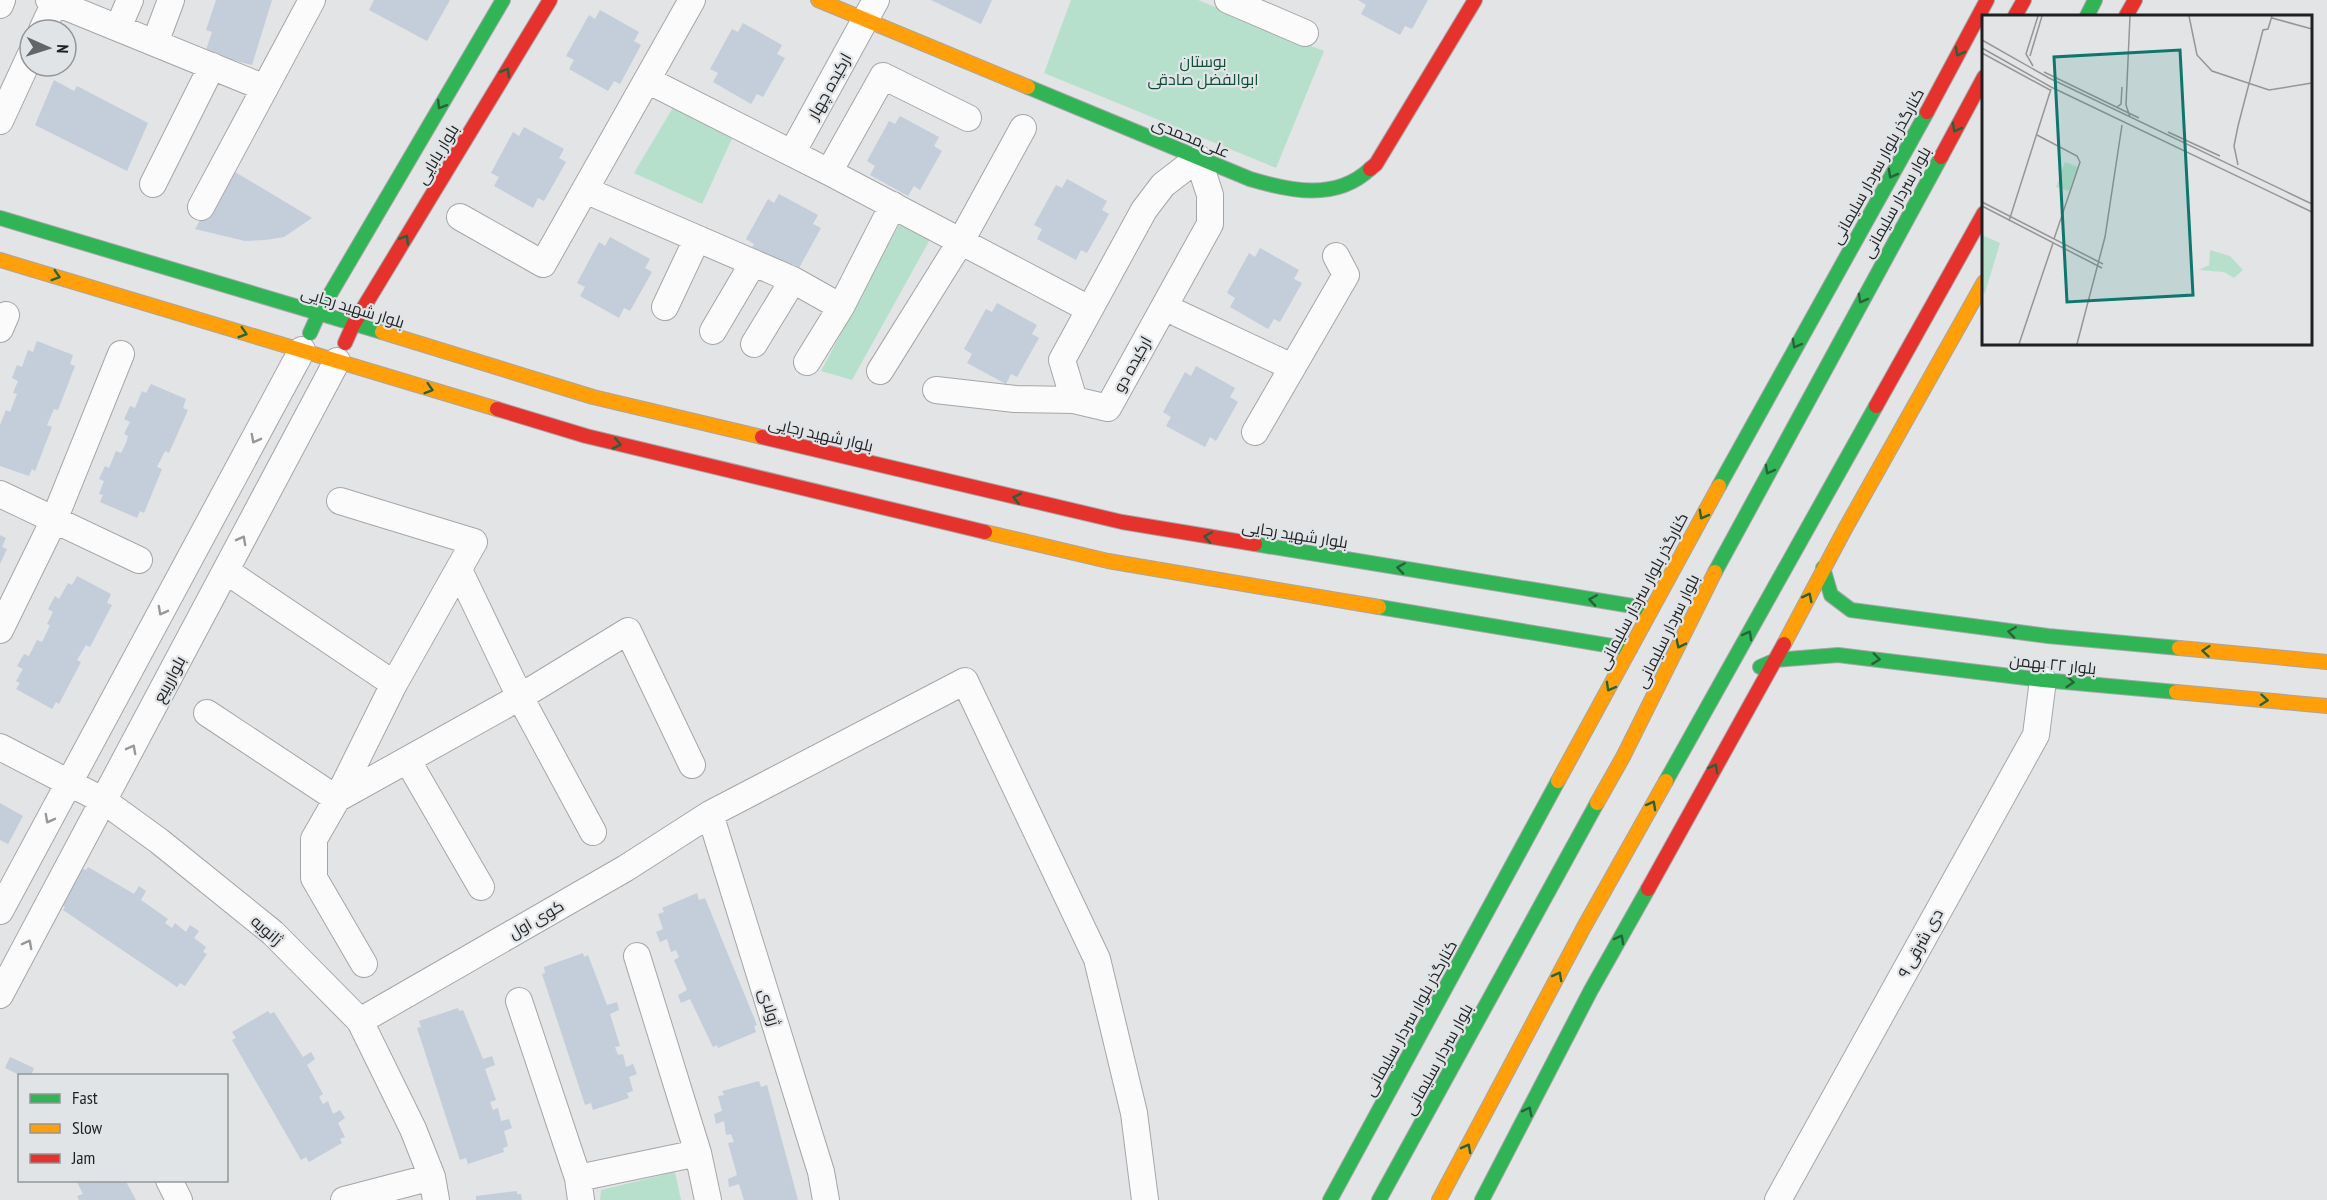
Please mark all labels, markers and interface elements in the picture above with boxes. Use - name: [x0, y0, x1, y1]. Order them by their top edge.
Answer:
- inset map: [1982, 15, 2312, 345]
- north arrow: [18, 18, 78, 78]
- text: N: [53, 44, 73, 54]
- one-way arrow: [1955, 45, 1966, 56]
- street label: ارکیده چهار: [802, 49, 857, 125]
- park label: بوستان ابوالفضل صادقی: [1147, 51, 1259, 90]
- one-way arrow: [499, 68, 511, 78]
- street label: کنارگذر بلوار سردار سلیمانی: [1826, 85, 1928, 247]
- one-way arrow: [437, 99, 449, 109]
- street label: علی‌محمدی: [1149, 112, 1233, 163]
- street label: بلوار بابایی: [411, 120, 464, 188]
- one-way arrow: [1952, 122, 1963, 132]
- street label: بلوار سردار سلیمانی: [1857, 143, 1935, 261]
- one-way arrow: [1888, 168, 1899, 178]
- one-way arrow: [397, 235, 409, 245]
- one-way arrow: [50, 269, 61, 282]
- street label: بلوار شهید رجایی: [299, 282, 407, 333]
- one-way arrow: [1858, 293, 1869, 303]
- one-way arrow: [237, 326, 248, 338]
- street label: ارکیده دو: [1108, 332, 1156, 396]
- one-way arrow: [1792, 338, 1804, 348]
- one-way arrow: [423, 382, 434, 394]
- street label: بلوار شهید رجایی: [766, 412, 875, 457]
- one-way arrow: [251, 433, 262, 444]
- one-way arrow: [611, 436, 621, 449]
- one-way arrow: [1765, 464, 1776, 475]
- one-way arrow: [1013, 492, 1023, 505]
- street label: کنارگذر بلوار سردار سلیمانی: [1592, 509, 1692, 673]
- one-way arrow: [1699, 509, 1710, 519]
- street label: بلوار شهید رجایی: [1240, 516, 1349, 553]
- one-way arrow: [1204, 531, 1213, 543]
- one-way arrow: [235, 535, 246, 546]
- one-way arrow: [1396, 562, 1406, 575]
- street label: بلوار سردار سلیمانی: [1631, 571, 1703, 691]
- one-way arrow: [1801, 593, 1813, 604]
- one-way arrow: [1589, 594, 1598, 606]
- one-way arrow: [158, 605, 169, 615]
- one-way arrow: [2007, 626, 2017, 638]
- one-way arrow: [1741, 631, 1752, 641]
- one-way arrow: [1675, 637, 1687, 648]
- one-way arrow: [2201, 645, 2211, 658]
- street label: بلوار ۲۲ بهمن: [2008, 649, 2098, 680]
- street label: بلوارربیع: [148, 652, 191, 707]
- one-way arrow: [1872, 653, 1881, 665]
- one-way arrow: [2065, 675, 2074, 688]
- one-way arrow: [1606, 680, 1617, 691]
- one-way arrow: [2260, 693, 2269, 706]
- one-way arrow: [125, 745, 136, 755]
- one-way arrow: [1707, 764, 1719, 774]
- one-way arrow: [1645, 801, 1656, 811]
- one-way arrow: [45, 813, 56, 824]
- street label: کوی اول: [505, 895, 568, 944]
- street label: ۹ دی شرقی: [1893, 905, 1948, 981]
- street label: ژانویه: [247, 911, 288, 950]
- one-way arrow: [1612, 934, 1624, 945]
- street label: کنارگذر بلوار سردار سلیمانی: [1359, 937, 1461, 1099]
- one-way arrow: [21, 939, 32, 950]
- one-way arrow: [1551, 972, 1562, 982]
- street label: ژولای: [754, 986, 785, 1029]
- street label: بلوار سردار سلیمانی: [1399, 1000, 1477, 1118]
- legend: [18, 1074, 228, 1182]
- text: Fast: [72, 1086, 98, 1109]
- one-way arrow: [1521, 1106, 1532, 1117]
- text: Slow: [72, 1116, 103, 1139]
- one-way arrow: [1460, 1144, 1471, 1155]
- text: Jam: [71, 1146, 95, 1169]

